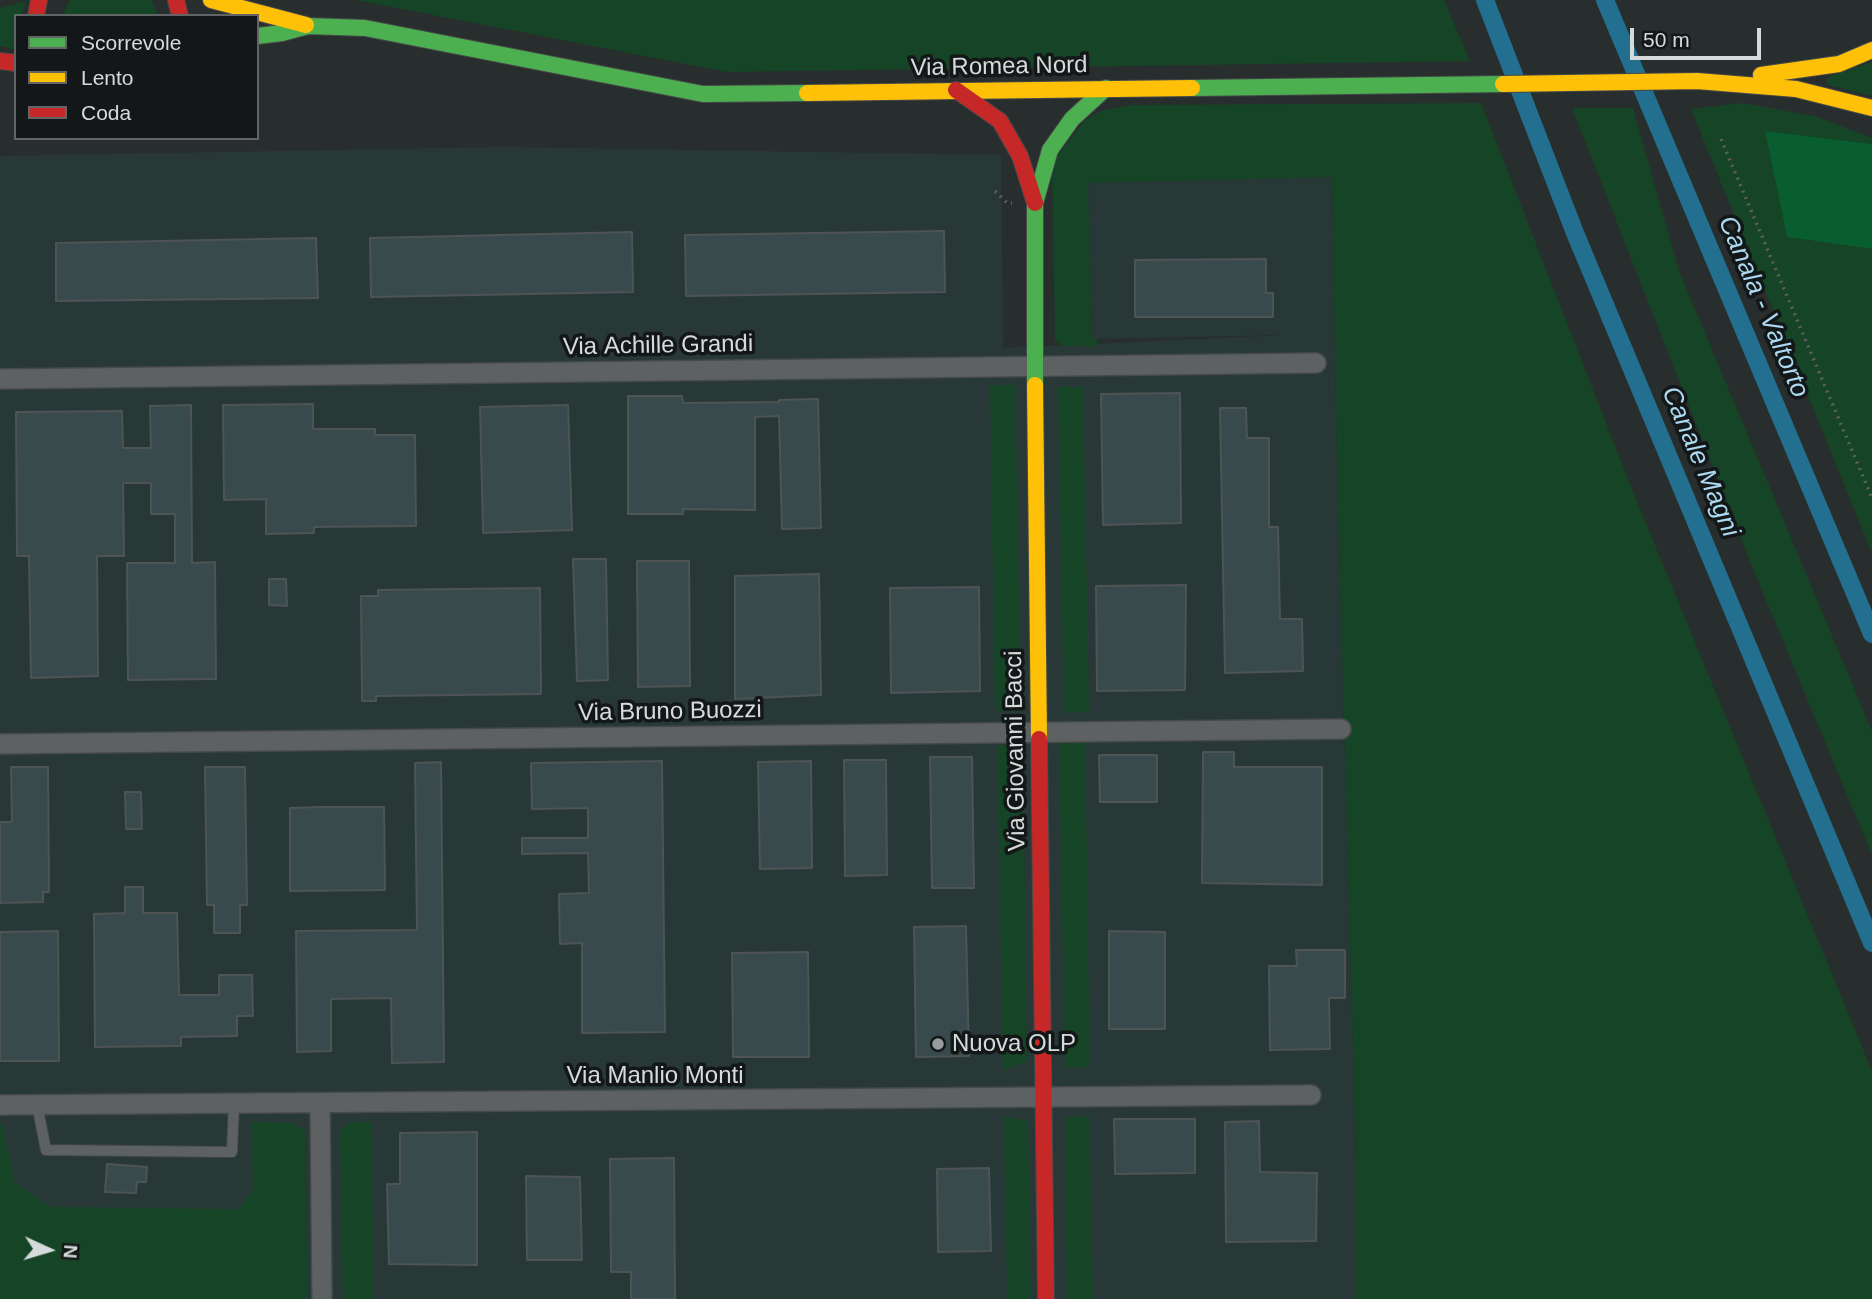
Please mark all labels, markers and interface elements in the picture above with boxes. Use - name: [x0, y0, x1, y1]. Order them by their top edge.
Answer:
- legend: [14, 14, 259, 140]
- scale bar: [1634, 14, 1765, 58]
- text: 50 m: [1643, 28, 1690, 51]
- text: Scorrevole: [81, 31, 181, 54]
- street label: Via Romea Nord: [910, 51, 1088, 83]
- text: Lento: [81, 66, 134, 89]
- text: Coda: [81, 101, 131, 124]
- water label: Canala - Valtorto: [1711, 212, 1815, 402]
- street label: Via Achille Grandi: [563, 330, 753, 362]
- water label: Canale Magni: [1654, 382, 1746, 542]
- street label: Via Giovanni Bacci: [1000, 650, 1032, 852]
- street label: Via Bruno Buozzi: [578, 696, 762, 728]
- place label: Nuova OLP: [952, 1030, 1076, 1058]
- marker: Nuova OLP: [930, 1036, 946, 1052]
- street label: Via Manlio Monti: [567, 1062, 743, 1090]
- north arrow: [14, 1215, 84, 1285]
- text: N: [59, 1244, 81, 1259]

